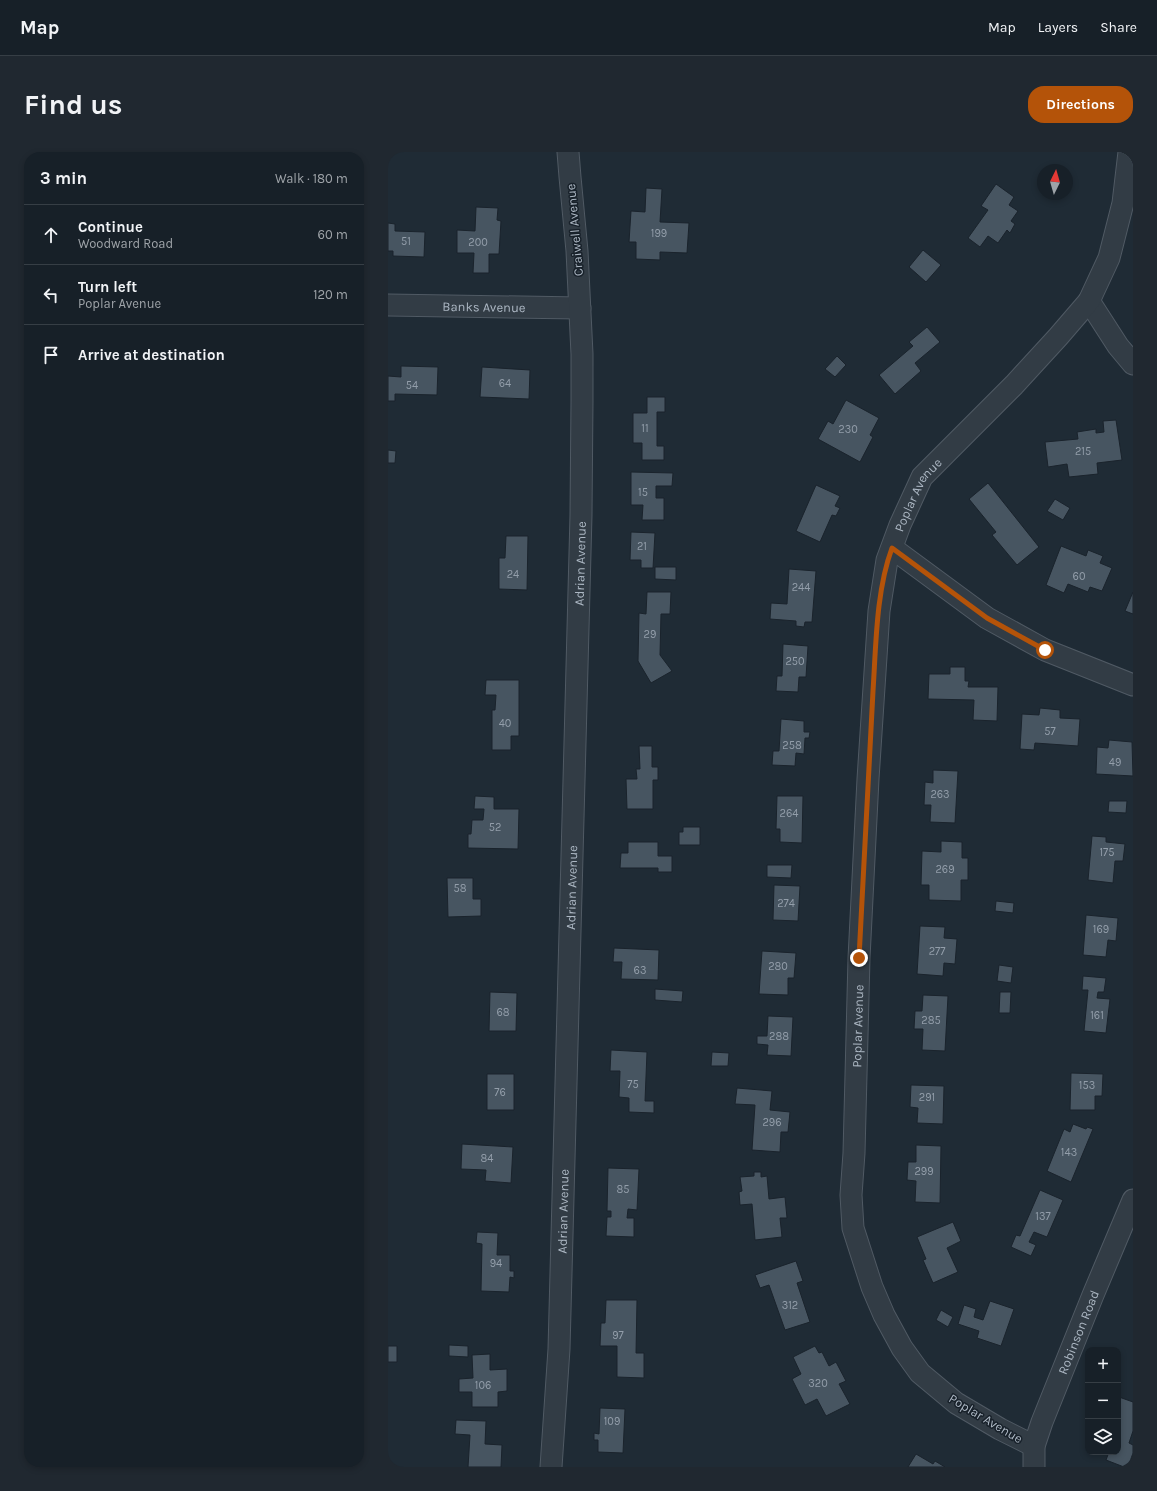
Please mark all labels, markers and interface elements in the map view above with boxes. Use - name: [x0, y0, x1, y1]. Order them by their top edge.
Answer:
- text: Map: [20, 17, 59, 39]
- text: Map: [988, 19, 1016, 36]
- text: Layers: [1038, 19, 1078, 36]
- text: Share: [1100, 19, 1137, 36]
- button: Directions: [1028, 86, 1133, 123]
- text: Find us: [24, 88, 123, 121]
- north arrow: [1037, 164, 1073, 200]
- text: 3 min: [40, 168, 87, 188]
- text: Walk · 180 m: [275, 171, 348, 186]
- street label: Craiwell Avenue: [563, 183, 586, 277]
- text: Continue: [78, 218, 143, 236]
- icon: ahead: [40, 224, 62, 246]
- text: 60 m: [318, 227, 348, 242]
- house number: 199: [651, 227, 667, 240]
- house number: 51: [401, 235, 411, 248]
- text: Woodward Road: [78, 236, 173, 251]
- house number: 200: [468, 236, 488, 249]
- text: Turn left: [78, 278, 137, 296]
- icon: left: [40, 284, 62, 306]
- text: 120 m: [313, 287, 348, 302]
- text: Poplar Avenue: [78, 296, 161, 311]
- street label: Banks Avenue: [442, 299, 526, 315]
- icon: arrive: [40, 344, 62, 366]
- text: Arrive at destination: [78, 346, 225, 364]
- house number: 64: [499, 377, 511, 390]
- house number: 54: [406, 379, 418, 392]
- house number: 11: [641, 422, 649, 435]
- house number: 230: [838, 423, 858, 436]
- house number: 215: [1075, 445, 1091, 458]
- street label: Poplar Avenue: [891, 455, 945, 534]
- house number: 15: [638, 486, 648, 499]
- street label: Adrian Avenue: [572, 521, 589, 606]
- house number: 21: [637, 540, 647, 553]
- house number: 24: [507, 568, 519, 581]
- house number: 60: [1073, 570, 1085, 583]
- house number: 244: [792, 581, 810, 594]
- house number: 29: [644, 628, 656, 641]
- route start: [1036, 641, 1054, 659]
- house number: 250: [785, 655, 805, 668]
- house number: 40: [499, 717, 511, 730]
- house number: 57: [1044, 725, 1056, 738]
- house number: 258: [782, 739, 802, 752]
- house number: 49: [1109, 756, 1121, 769]
- house number: 263: [930, 788, 950, 801]
- house number: 264: [780, 807, 798, 820]
- house number: 52: [489, 821, 501, 834]
- street label: Adrian Avenue: [563, 845, 580, 930]
- house number: 175: [1099, 846, 1115, 859]
- house number: 269: [935, 863, 955, 876]
- house number: 58: [454, 882, 467, 895]
- house number: 274: [777, 897, 795, 910]
- house number: 169: [1093, 923, 1109, 936]
- house number: 277: [929, 945, 945, 958]
- route end: [850, 949, 868, 967]
- house number: 280: [768, 960, 788, 973]
- house number: 63: [634, 964, 646, 977]
- street label: Poplar Avenue: [849, 984, 866, 1068]
- house number: 68: [496, 1006, 510, 1019]
- house number: 161: [1090, 1009, 1104, 1022]
- house number: 285: [921, 1014, 941, 1027]
- house number: 288: [769, 1030, 789, 1043]
- house number: 75: [627, 1078, 639, 1091]
- house number: 153: [1079, 1079, 1095, 1092]
- house number: 76: [494, 1086, 506, 1099]
- house number: 291: [919, 1091, 935, 1104]
- house number: 296: [762, 1116, 782, 1129]
- house number: 143: [1061, 1146, 1077, 1159]
- house number: 84: [481, 1152, 493, 1165]
- house number: 299: [914, 1165, 934, 1178]
- street label: Adrian Avenue: [555, 1168, 572, 1254]
- house number: 85: [617, 1183, 629, 1196]
- house number: 137: [1035, 1210, 1051, 1223]
- house number: 94: [490, 1257, 502, 1270]
- street label: Robinson Road: [1055, 1288, 1102, 1377]
- house number: 312: [782, 1299, 798, 1312]
- house number: 97: [612, 1329, 624, 1342]
- map controls: [1085, 1347, 1121, 1455]
- button: +: [1085, 1347, 1121, 1383]
- house number: 320: [808, 1377, 828, 1390]
- house number: 106: [475, 1379, 491, 1392]
- button: −: [1085, 1383, 1121, 1419]
- street label: Poplar Avenue: [946, 1391, 1026, 1446]
- house number: 109: [604, 1415, 620, 1428]
- button: layers: [1085, 1419, 1121, 1455]

